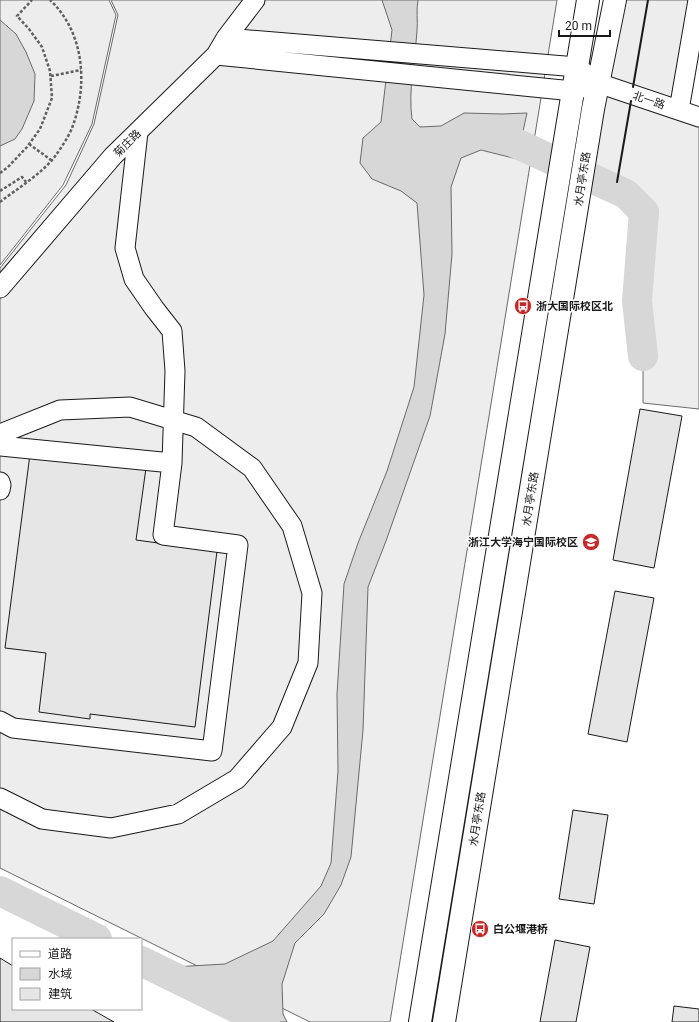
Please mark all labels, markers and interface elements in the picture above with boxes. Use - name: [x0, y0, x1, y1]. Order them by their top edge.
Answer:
- scale bar: [559, 12, 610, 38]
- text: 20 m: [565, 19, 592, 33]
- street label: 北一路: [631, 89, 667, 112]
- street label: 菊庄路: [111, 127, 144, 160]
- street label: 水月亭东路: [572, 151, 593, 207]
- bus stop icon: 浙大国际校区北: [513, 296, 533, 316]
- place label: 浙大国际校区北: [536, 300, 613, 313]
- street label: 水月亭东路: [520, 471, 541, 527]
- school or university icon: 浙江大学海宁国际校区: [581, 532, 601, 552]
- place label: 浙江大学海宁国际校区: [468, 536, 578, 549]
- street label: 水月亭东路: [467, 791, 488, 847]
- bus stop icon: 白公堰港桥: [470, 919, 490, 939]
- place label: 白公堰港桥: [493, 923, 548, 936]
- legend: [12, 938, 142, 1010]
- text: 道路: [48, 947, 72, 961]
- text: 水域: [48, 967, 72, 981]
- text: 建筑: [48, 987, 72, 1001]

